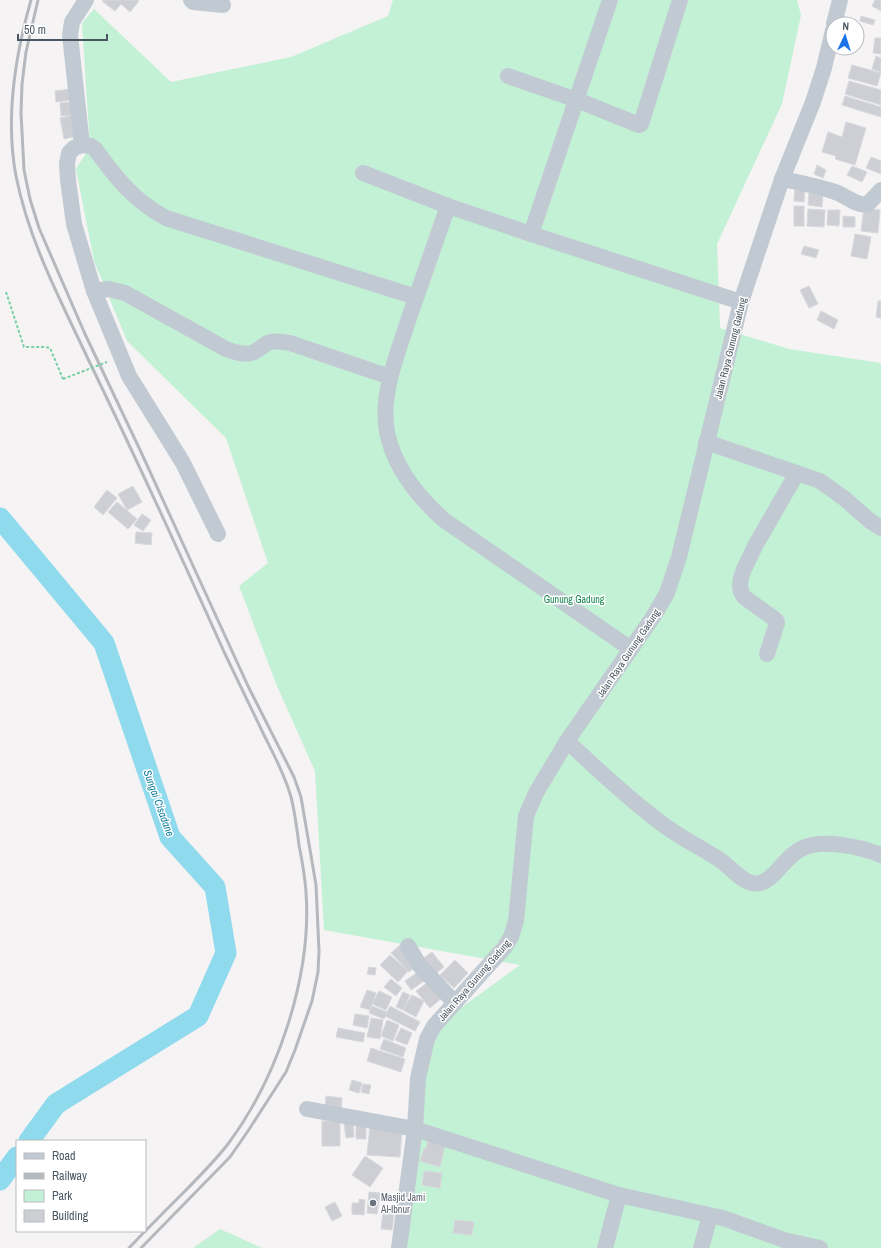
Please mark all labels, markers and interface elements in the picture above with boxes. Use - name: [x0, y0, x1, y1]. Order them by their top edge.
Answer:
- scale bar: [18, 16, 107, 42]
- north arrow: [825, 16, 865, 56]
- text: N: [842, 19, 849, 33]
- text: 50 m: [24, 22, 46, 38]
- street label: Jalan Raya Gunung Gadung: [712, 296, 749, 400]
- park label: Gunung Gadung: [544, 593, 605, 606]
- street label: Jalan Raya Gunung Gadung: [594, 606, 663, 700]
- water label: Sungai Cisadane: [140, 768, 178, 838]
- street label: Jalan Raya Gunung Gadung: [435, 937, 514, 1024]
- legend: [16, 1140, 146, 1232]
- text: Road: [52, 1148, 76, 1164]
- text: Railway: [52, 1168, 87, 1184]
- text: Park: [52, 1188, 72, 1204]
- place label: Masjid Jami Al-Ibnur: [380, 1191, 425, 1216]
- marker: Masjid Jami Al-Ibnur: [368, 1198, 378, 1208]
- text: Building: [52, 1208, 89, 1224]

